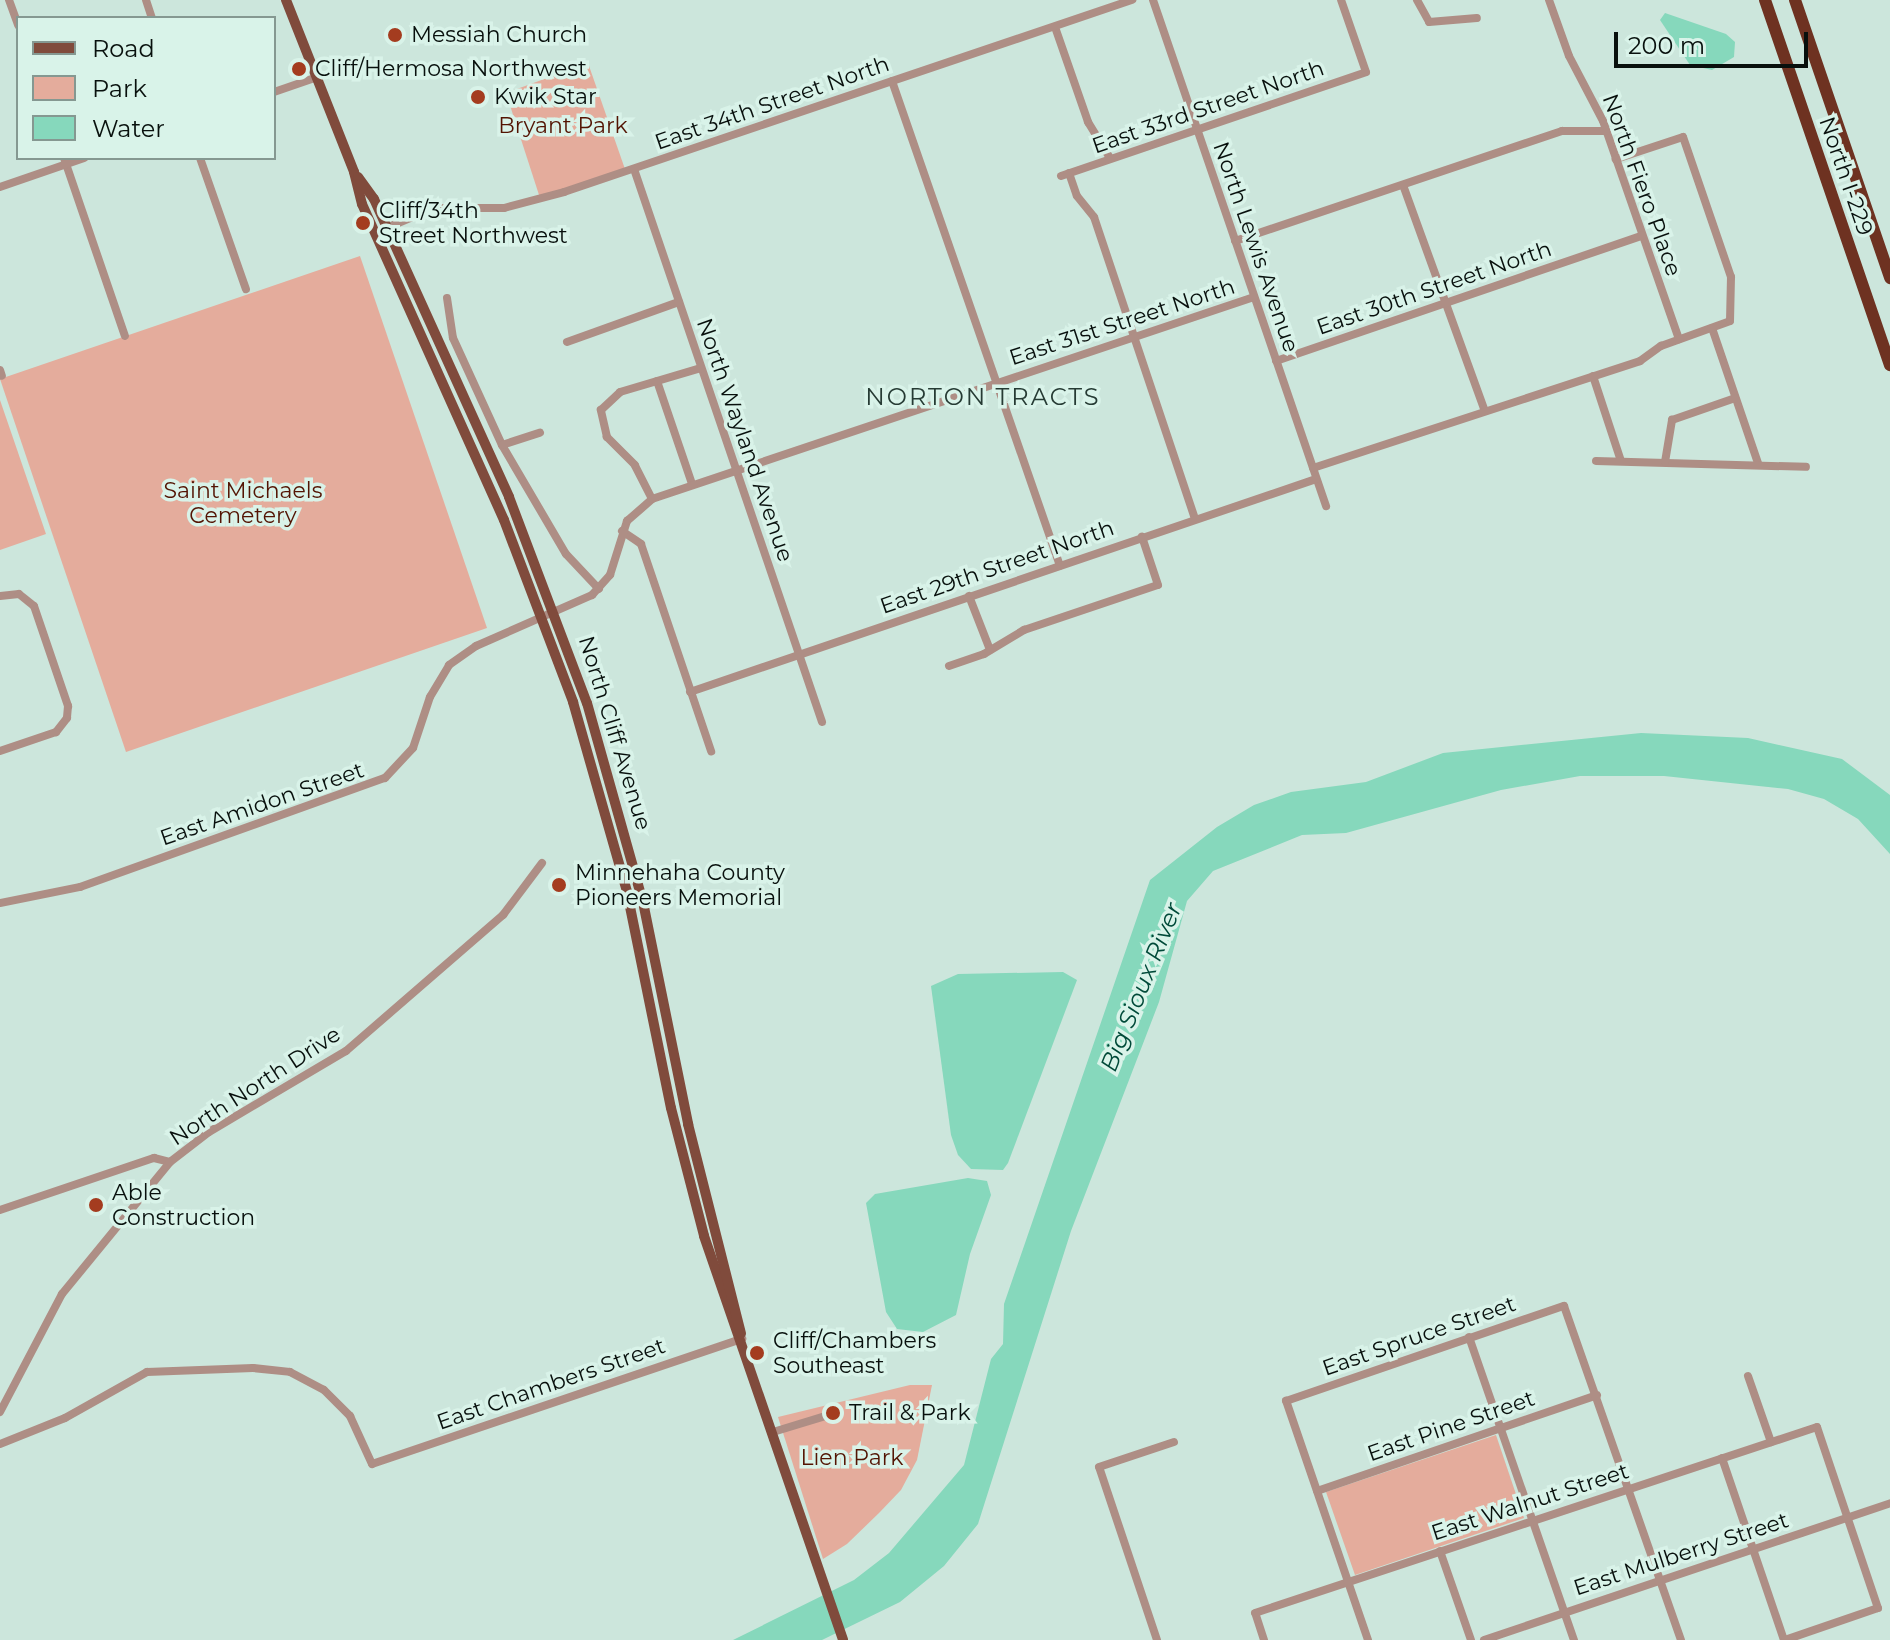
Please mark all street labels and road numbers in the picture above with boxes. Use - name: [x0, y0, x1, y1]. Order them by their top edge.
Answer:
- street label: East 34th Street North: [651, 50, 893, 156]
- street label: East 33rd Street North: [1088, 55, 1328, 159]
- street label: North Fiero Place: [1597, 90, 1687, 280]
- street label: North I-229: [1813, 113, 1879, 239]
- street label: North Lewis Avenue: [1208, 138, 1304, 356]
- street label: East 30th Street North: [1313, 235, 1555, 341]
- street label: East 31st Street North: [1006, 273, 1238, 371]
- street label: North Wayland Avenue: [691, 315, 799, 565]
- street label: East 29th Street North: [877, 515, 1117, 619]
- street label: North Cliff Avenue: [573, 633, 657, 833]
- street label: East Amidon Street: [157, 757, 367, 851]
- street label: North North Drive: [165, 1021, 345, 1151]
- street label: East Spruce Street: [1319, 1291, 1519, 1381]
- street label: East Chambers Street: [433, 1332, 669, 1436]
- street label: East Pine Street: [1364, 1385, 1538, 1467]
- street label: East Walnut Street: [1428, 1458, 1632, 1546]
- street label: East Mulberry Street: [1570, 1507, 1792, 1601]

